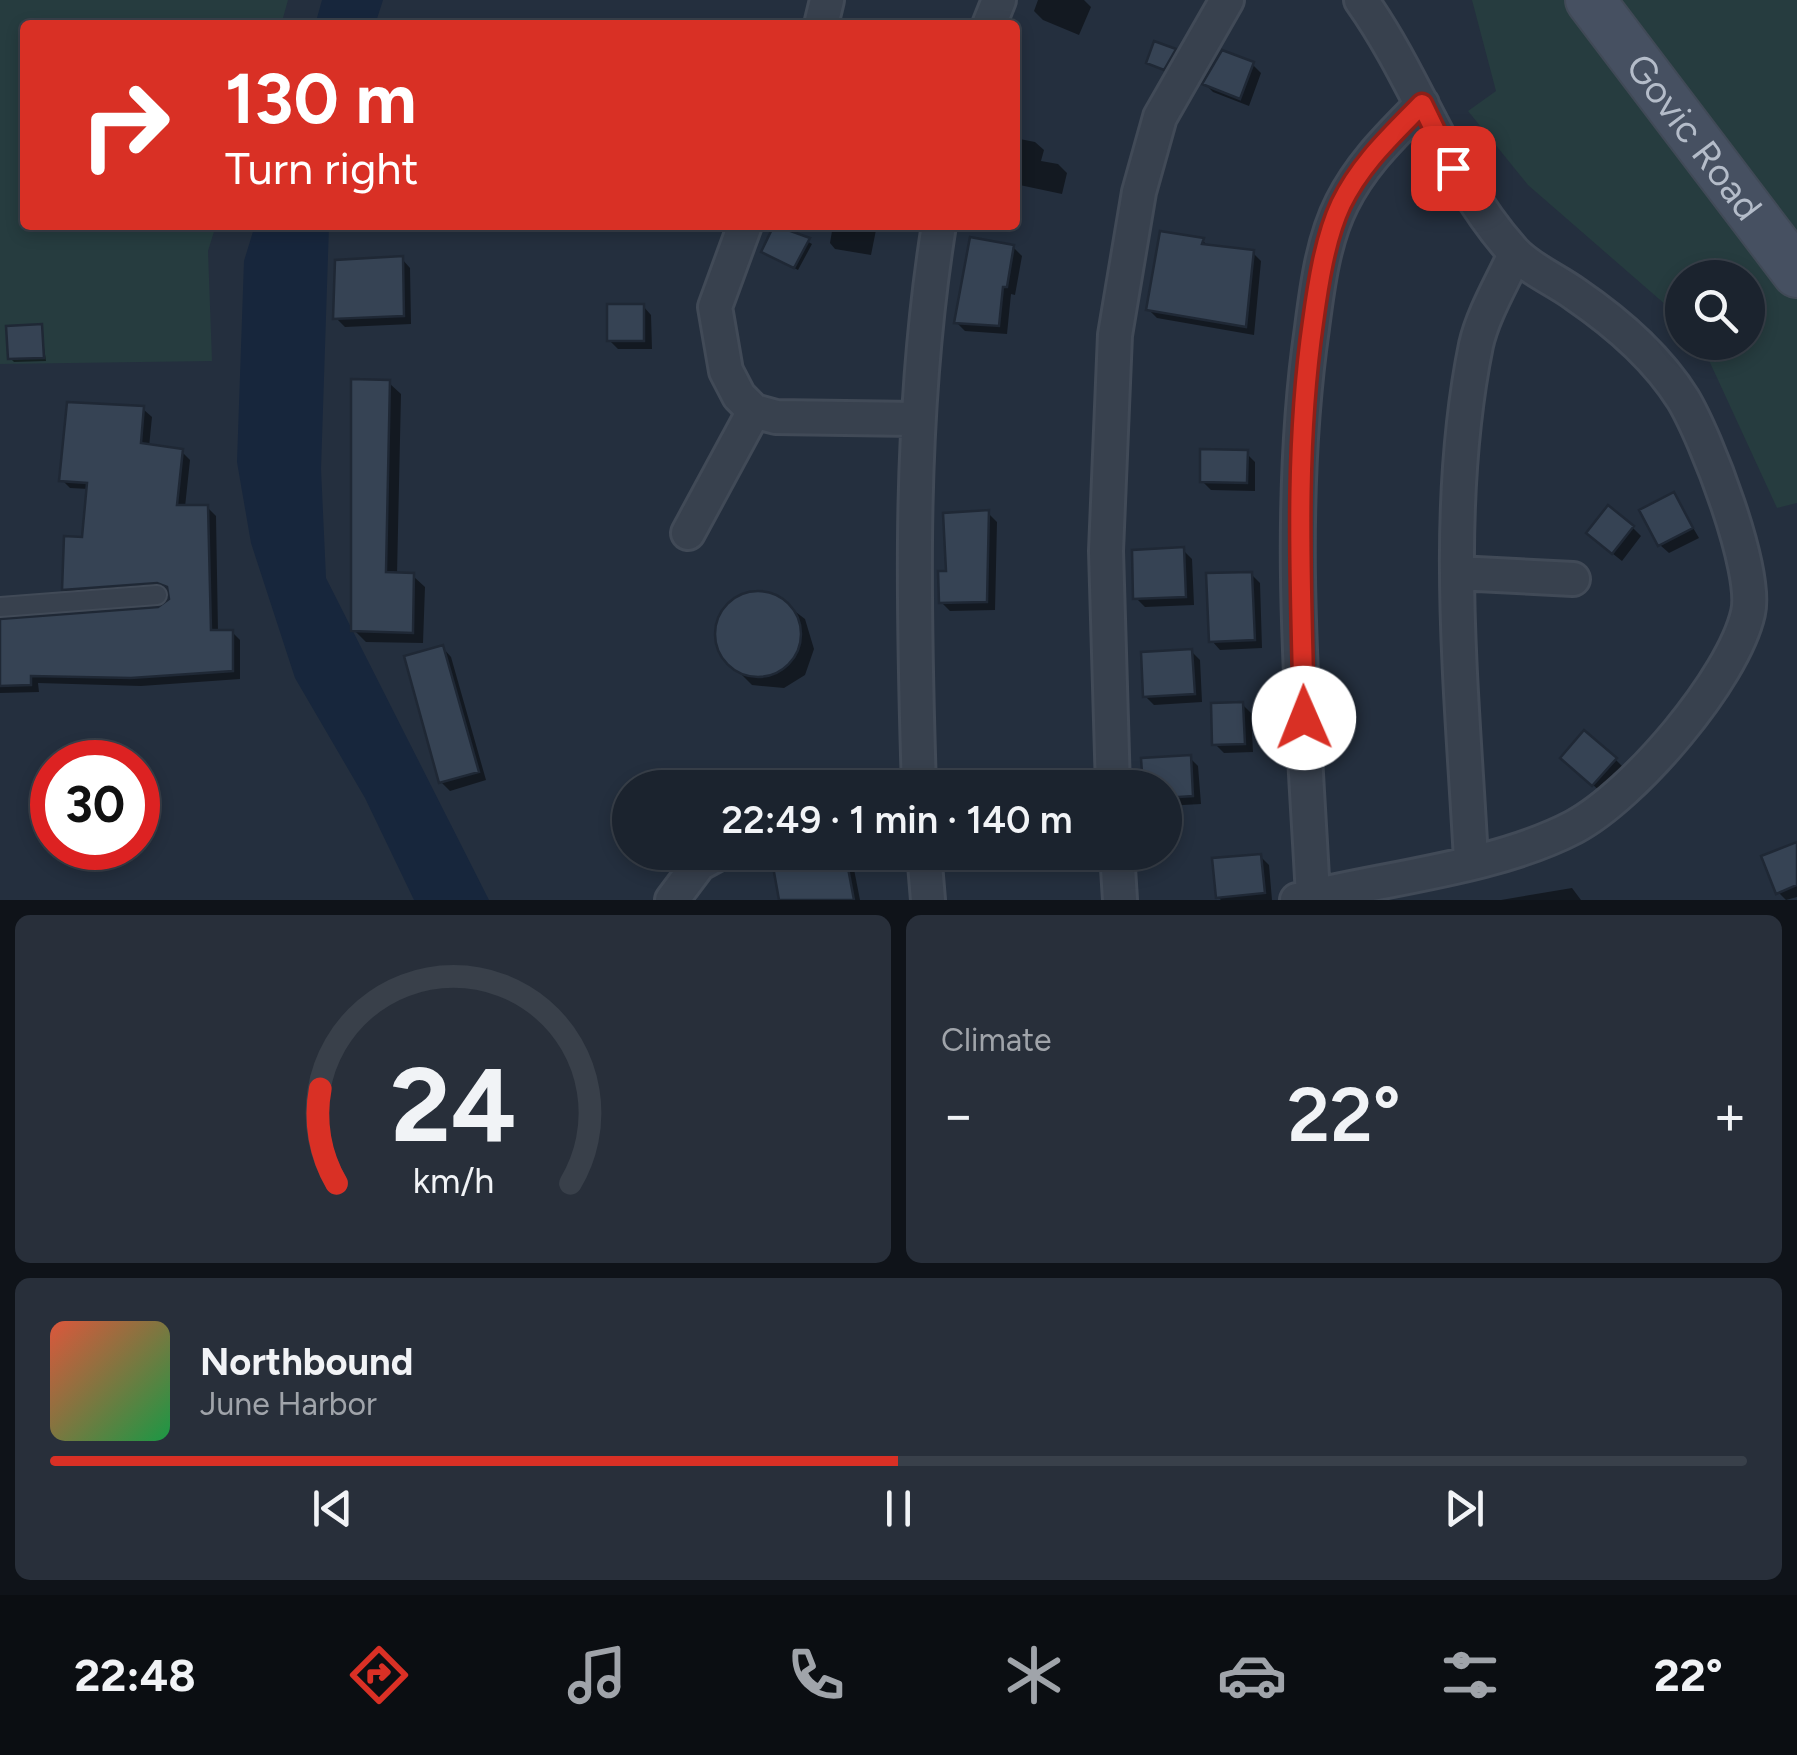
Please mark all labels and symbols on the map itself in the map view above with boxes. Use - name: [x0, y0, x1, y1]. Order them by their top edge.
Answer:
- street label: Govic Road: [1616, 45, 1772, 229]
- pin: [1411, 126, 1496, 211]
- position arrow: [1252, 666, 1356, 770]
- speed limit sign: 30: [30, 740, 160, 870]

